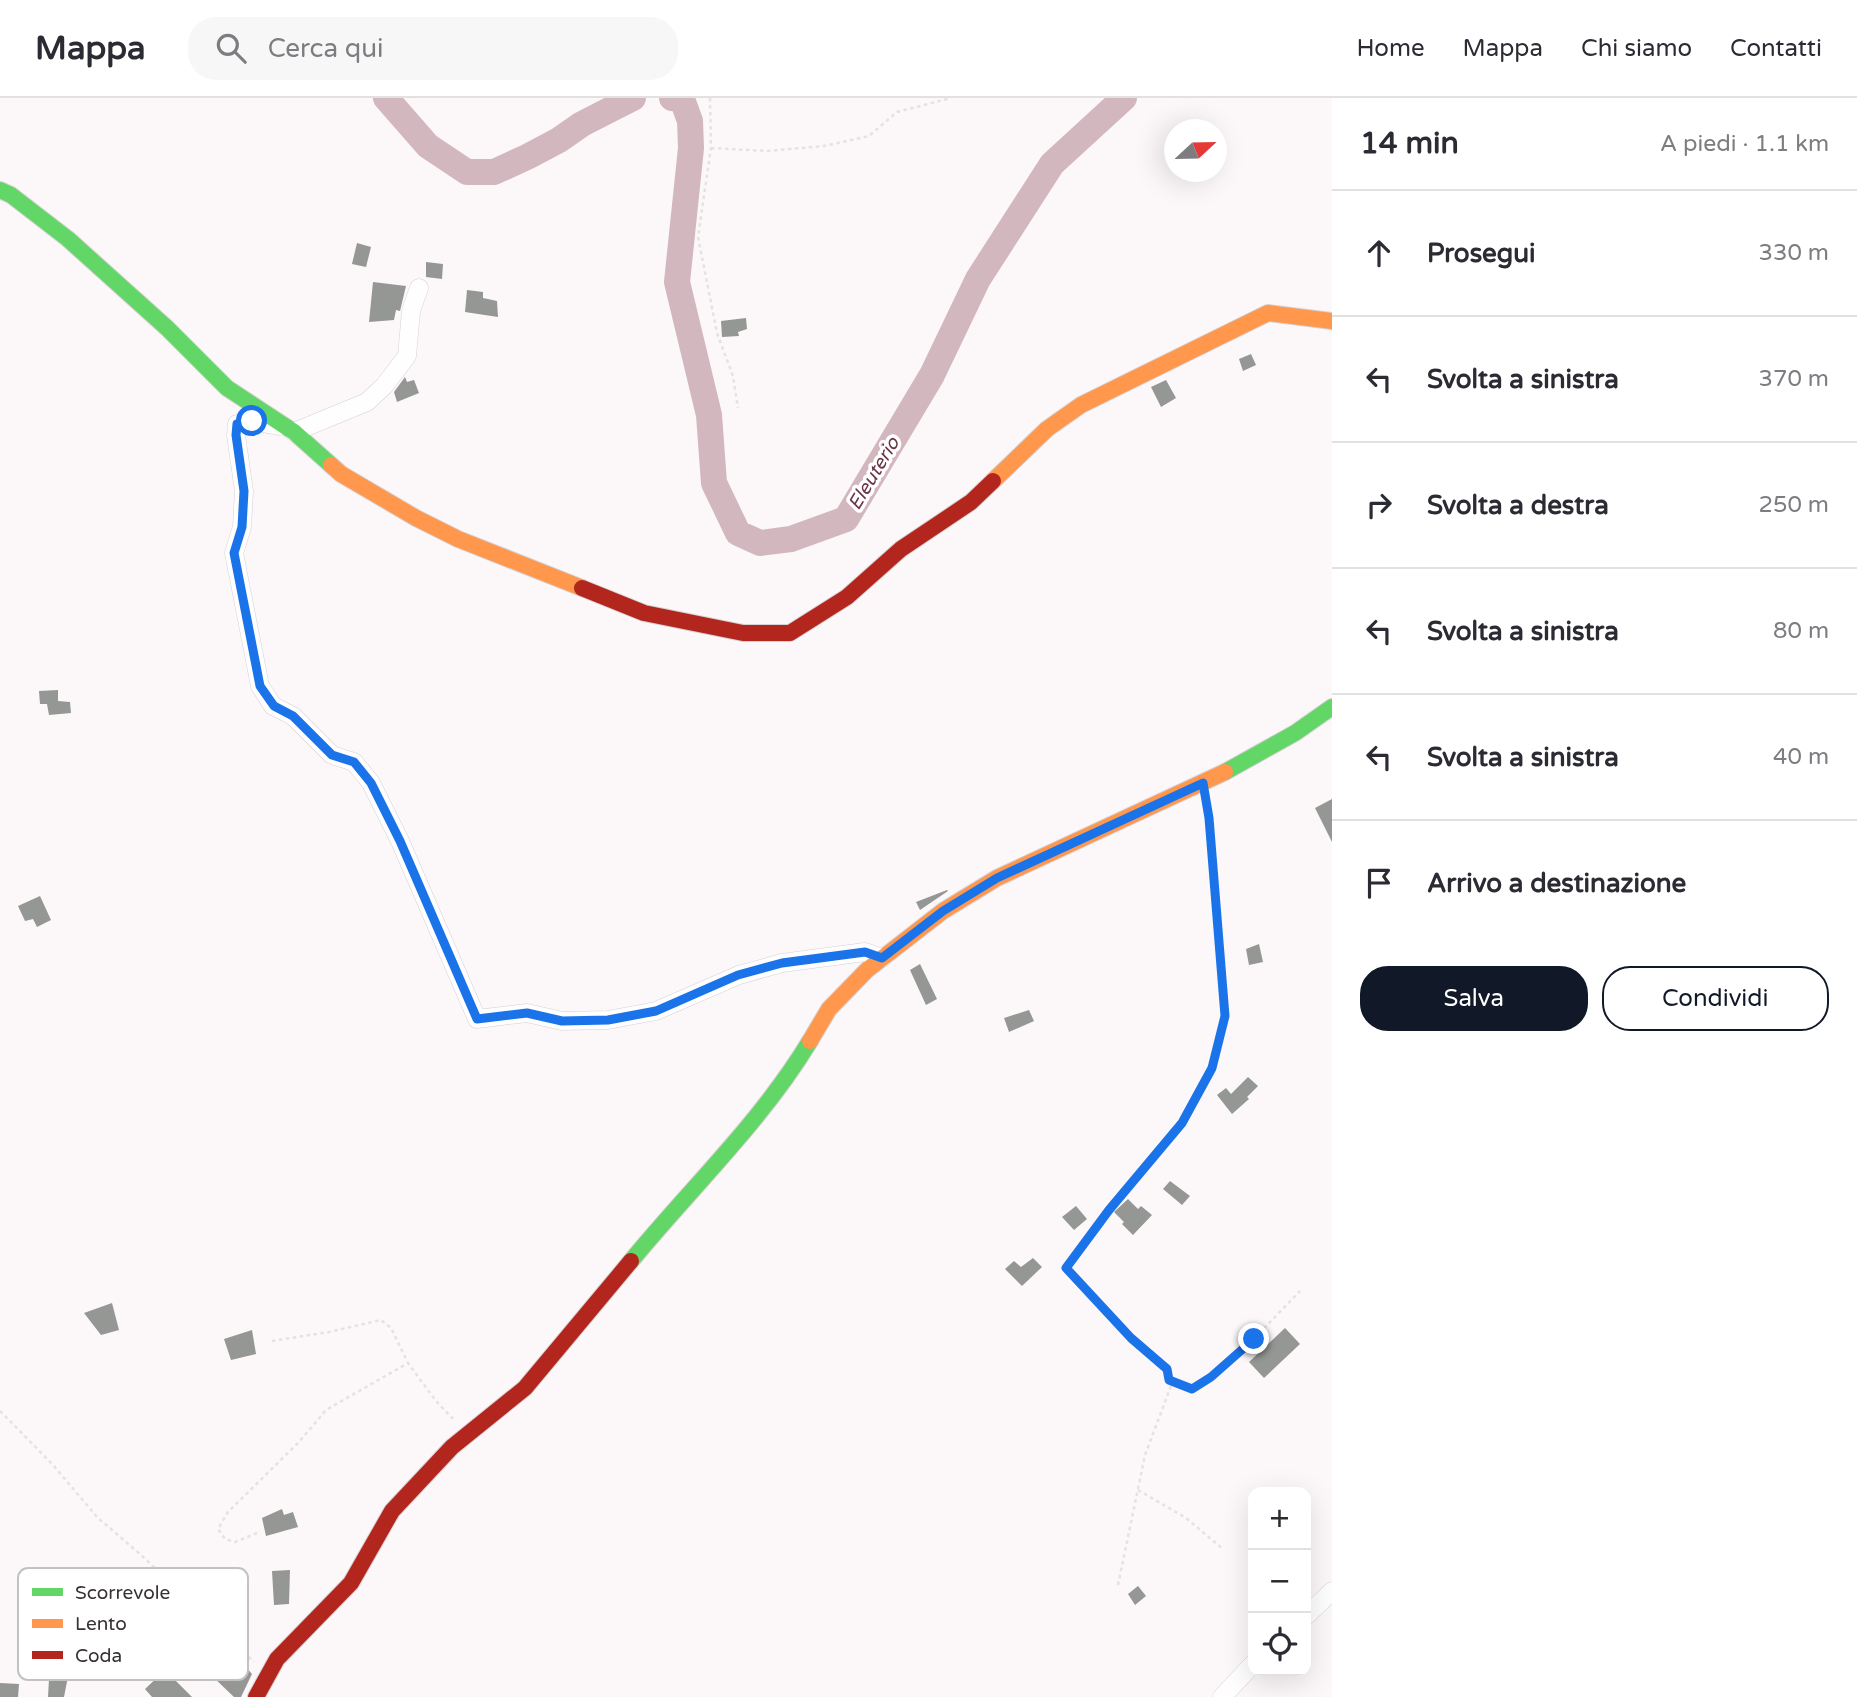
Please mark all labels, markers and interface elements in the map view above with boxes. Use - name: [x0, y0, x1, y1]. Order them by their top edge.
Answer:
- search box: [188, 17, 678, 80]
- text: Mappa: [35, 29, 146, 68]
- icon: search: [212, 29, 250, 67]
- text: Cerca qui: [268, 33, 384, 64]
- text: Home: [1357, 34, 1425, 63]
- text: Mappa: [1463, 34, 1543, 63]
- text: Chi siamo: [1581, 34, 1692, 63]
- text: Contatti: [1730, 34, 1822, 63]
- north arrow: [1164, 119, 1227, 182]
- text: 14 min: [1360, 125, 1459, 162]
- text: A piedi · 1.1 km: [1660, 130, 1829, 158]
- icon: ahead: [1360, 234, 1398, 272]
- text: Prosegui: [1427, 238, 1536, 269]
- text: 330 m: [1759, 239, 1829, 267]
- icon: left: [1360, 360, 1398, 398]
- text: Svolta a sinistra: [1427, 364, 1619, 395]
- text: 370 m: [1759, 365, 1829, 393]
- route start: [236, 405, 267, 436]
- water label: Eleuterio: [844, 432, 905, 514]
- icon: right: [1360, 486, 1398, 524]
- text: Svolta a destra: [1427, 490, 1609, 521]
- text: 250 m: [1759, 491, 1829, 519]
- icon: left: [1360, 612, 1398, 650]
- text: Svolta a sinistra: [1427, 616, 1619, 647]
- text: 80 m: [1773, 617, 1829, 645]
- icon: left: [1360, 738, 1398, 776]
- text: Svolta a sinistra: [1427, 742, 1619, 773]
- text: 40 m: [1773, 743, 1829, 771]
- icon: arrive: [1360, 864, 1398, 902]
- text: Arrivo a destinazione: [1427, 868, 1686, 899]
- button: Salva: [1360, 966, 1588, 1031]
- button: Condividi: [1602, 966, 1829, 1031]
- route end: [1238, 1323, 1269, 1354]
- map controls: [1248, 1487, 1311, 1676]
- button: +: [1248, 1487, 1311, 1550]
- button: −: [1248, 1550, 1311, 1613]
- legend: [18, 1568, 248, 1680]
- text: Scorrevole: [75, 1582, 170, 1604]
- text: Lento: [75, 1613, 127, 1635]
- button: locate: [1248, 1613, 1311, 1676]
- text: Coda: [75, 1645, 122, 1667]

